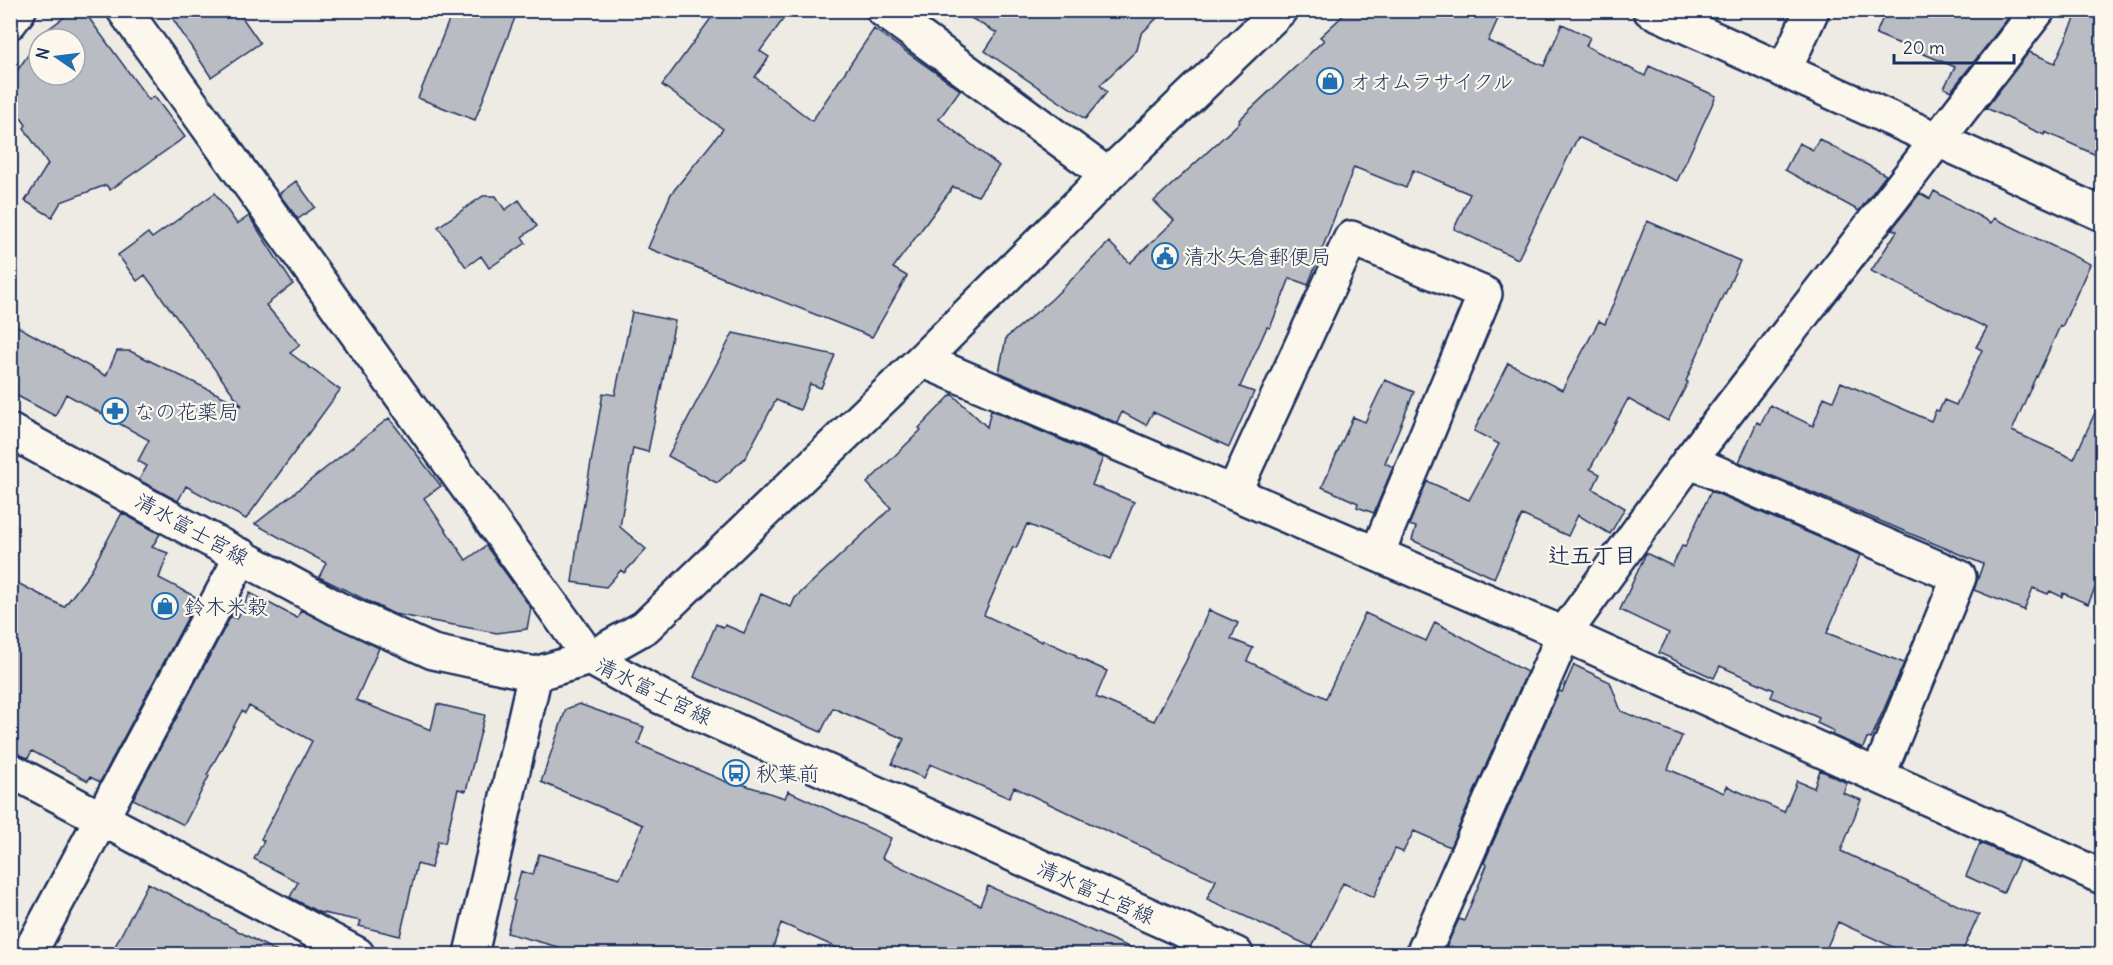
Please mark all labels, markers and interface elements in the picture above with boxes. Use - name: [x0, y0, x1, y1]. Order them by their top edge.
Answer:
- north arrow: [27, 27, 87, 87]
- scale bar: [1894, 27, 2014, 65]
- text: 20 m: [1903, 36, 1945, 59]
- text: N: [31, 46, 53, 61]
- shop icon: オオムラサイクル: [1315, 66, 1345, 96]
- place label: オオムラサイクル: [1350, 68, 1513, 95]
- public building icon: 清水矢倉郵便局: [1150, 241, 1180, 271]
- place label: 清水矢倉郵便局: [1184, 243, 1331, 270]
- pharmacy icon: なの花薬局: [100, 396, 130, 426]
- place label: なの花薬局: [134, 398, 239, 425]
- street label: 清水富士宮線: [130, 487, 254, 571]
- district label: 辻五丁目: [1548, 541, 1636, 569]
- shop icon: 鈴木米穀: [150, 591, 180, 621]
- place label: 鈴木米穀: [184, 593, 268, 620]
- street label: 清水富士宮線: [591, 651, 717, 731]
- bus stop icon: 秋葉前: [721, 758, 751, 788]
- place label: 秋葉前: [756, 760, 819, 787]
- street label: 清水富士宮線: [1033, 854, 1159, 930]

